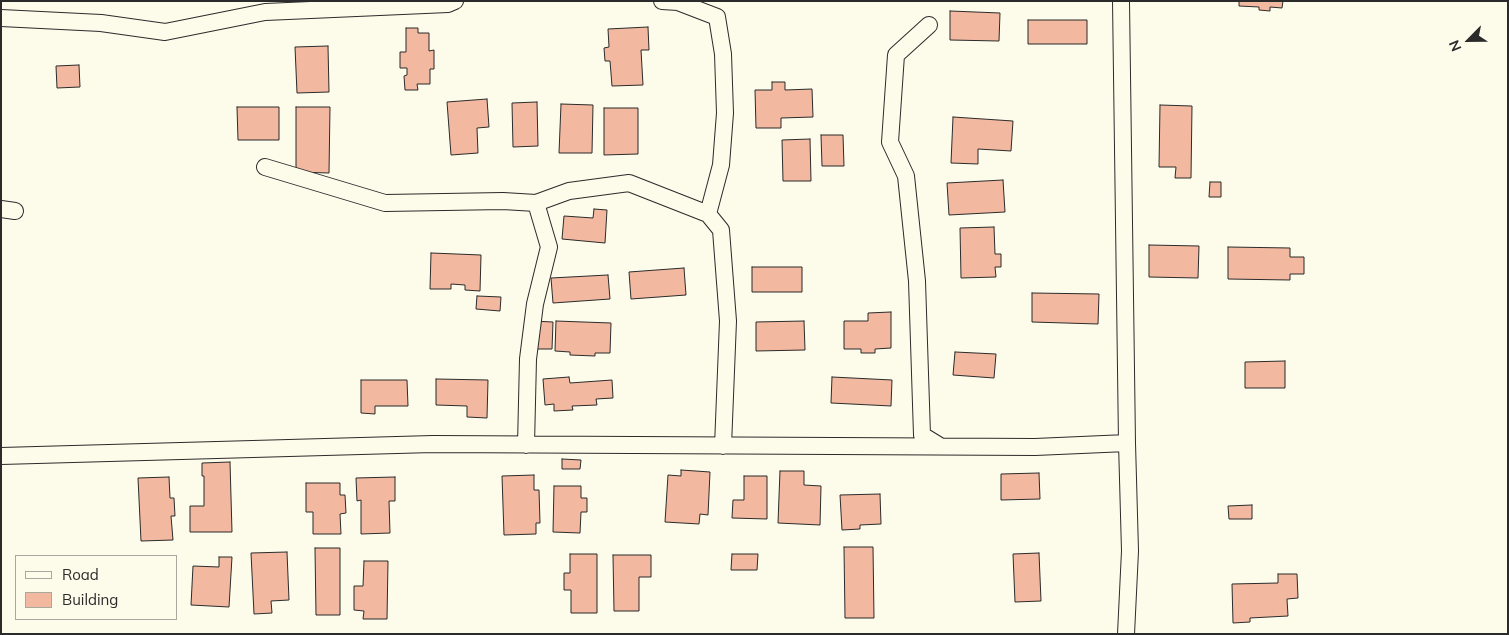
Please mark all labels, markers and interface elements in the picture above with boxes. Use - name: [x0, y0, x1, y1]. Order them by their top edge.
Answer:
- north arrow: [1444, 15, 1494, 65]
- text: N: [1445, 37, 1466, 54]
- legend: [15, 555, 178, 620]
- text: Road: [62, 565, 99, 584]
- text: Building: [62, 590, 118, 609]

